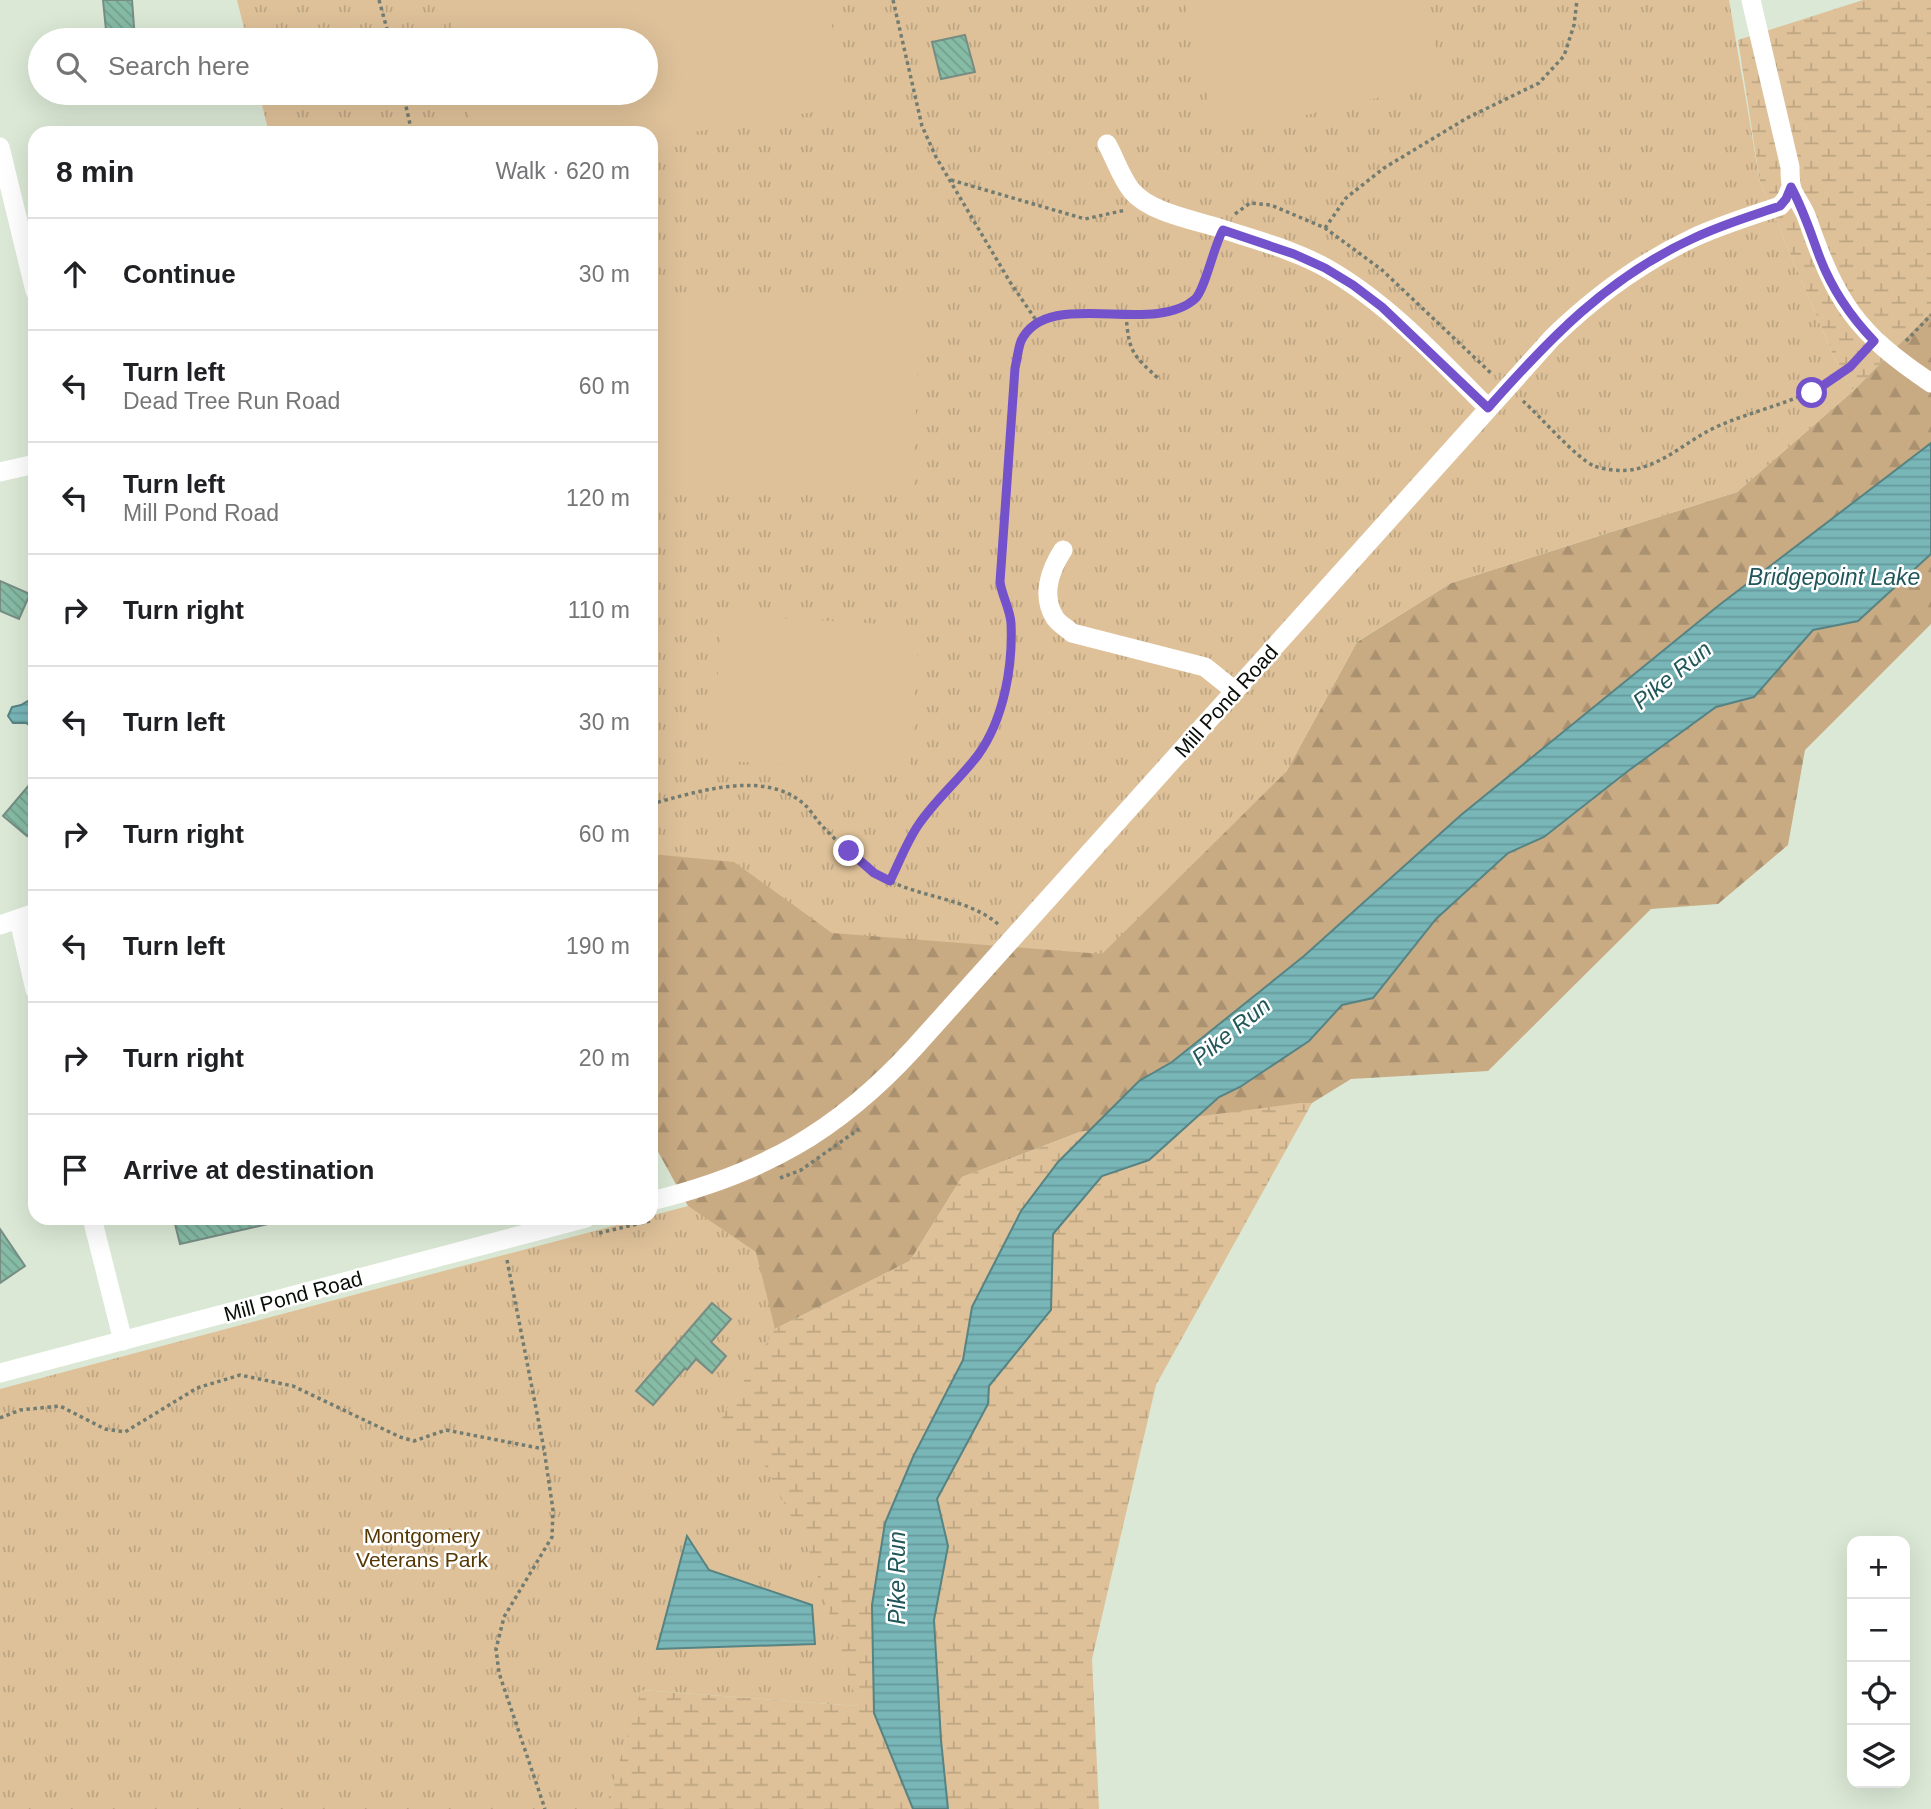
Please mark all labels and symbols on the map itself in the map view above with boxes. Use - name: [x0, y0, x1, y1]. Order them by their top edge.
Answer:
- route start: [1796, 377, 1827, 408]
- water label: Bridgepoint Lake: [1748, 564, 1920, 590]
- water label: Pike Run: [1628, 636, 1716, 714]
- street label: Mill Pond Road: [1170, 640, 1282, 762]
- route end: [833, 835, 864, 866]
- water label: Pike Run: [1187, 992, 1275, 1070]
- street label: Mill Pond Road: [221, 1266, 365, 1326]
- park label: Montgomery Veterans Park: [356, 1524, 488, 1571]
- water label: Pike Run: [884, 1531, 910, 1625]

